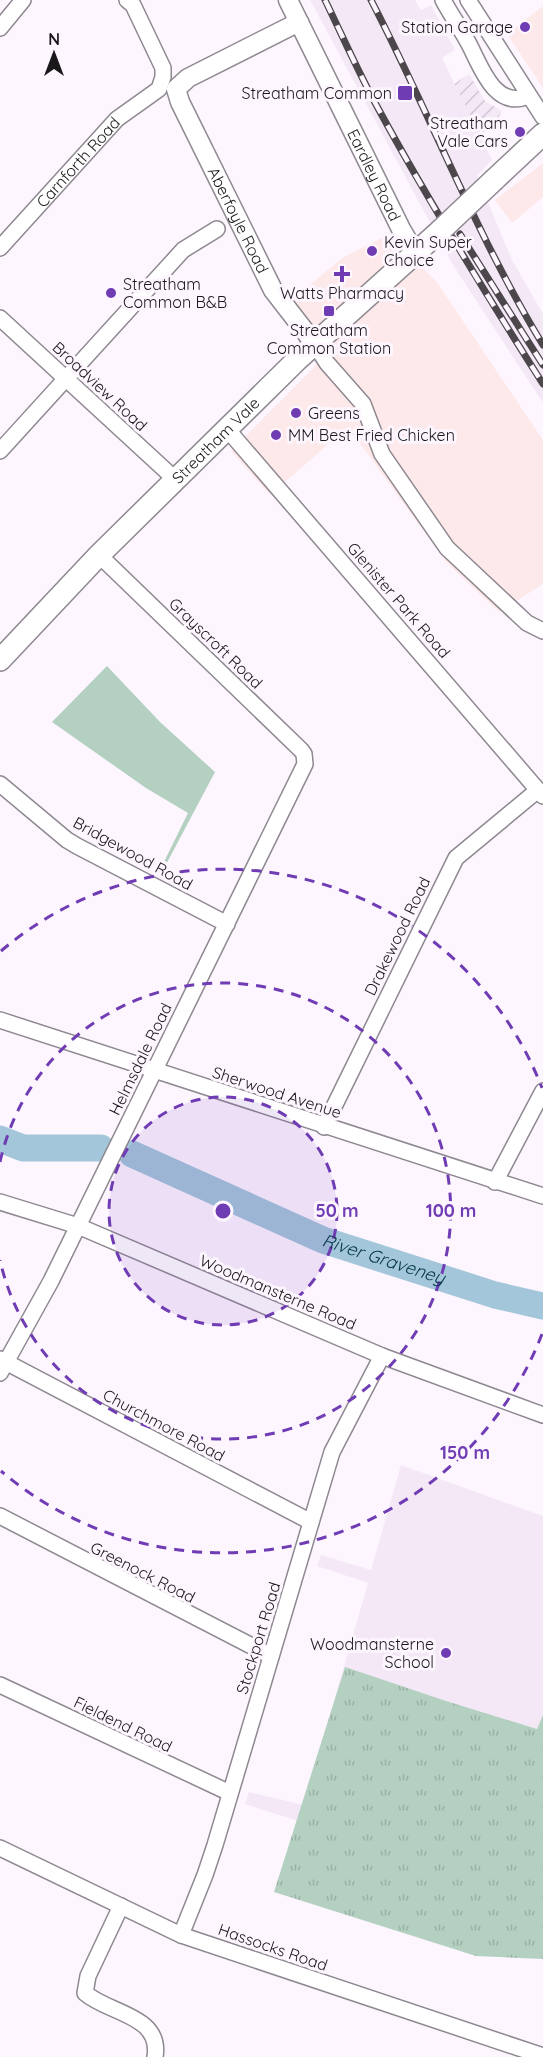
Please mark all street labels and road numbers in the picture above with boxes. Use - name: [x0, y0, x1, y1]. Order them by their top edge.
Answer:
- street label: Carnforth Road: [32, 113, 124, 211]
- street label: Eardley Road: [343, 126, 405, 224]
- street label: Aberfoyle Road: [204, 164, 273, 277]
- street label: Broadview Road: [48, 337, 152, 435]
- street label: Streatham Vale: [168, 393, 264, 488]
- street label: Glenister Park Road: [343, 538, 455, 662]
- street label: Grayscroft Road: [165, 593, 267, 693]
- street label: Bridgewood Road: [70, 812, 196, 894]
- street label: Drakewood Road: [360, 873, 434, 999]
- street label: Helmsdale Road: [104, 1000, 176, 1118]
- street label: Sherwood Avenue: [210, 1062, 344, 1122]
- street label: Woodmansterne Road: [197, 1250, 359, 1334]
- street label: Churchmore Road: [100, 1384, 228, 1466]
- street label: Greenock Road: [87, 1537, 199, 1607]
- street label: Stockport Road: [231, 1580, 285, 1696]
- street label: Fieldend Road: [71, 1692, 175, 1756]
- street label: Hassocks Road: [216, 1919, 330, 1975]

